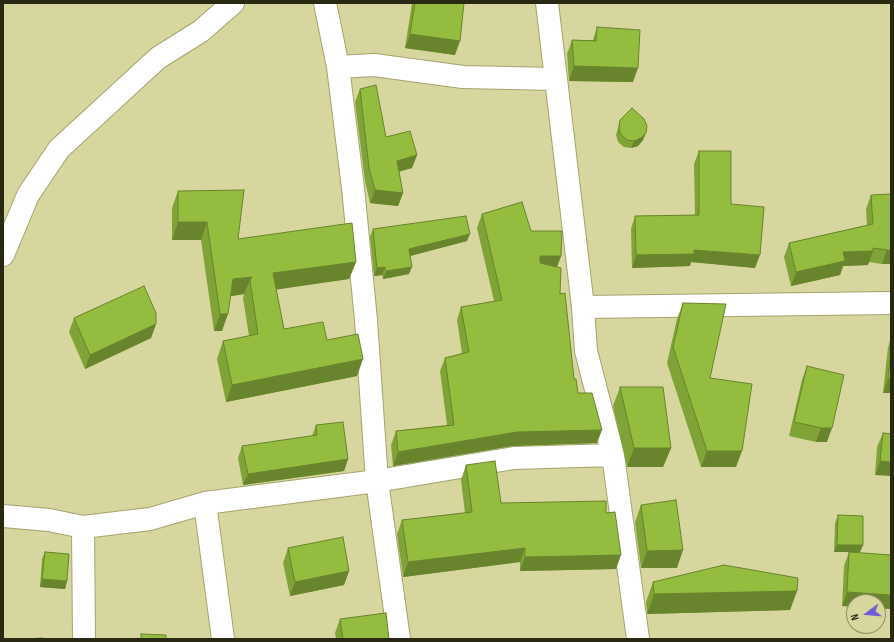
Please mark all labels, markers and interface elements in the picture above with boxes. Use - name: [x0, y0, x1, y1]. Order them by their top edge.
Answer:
- north arrow: [846, 594, 886, 634]
- text: N: [848, 613, 862, 622]

